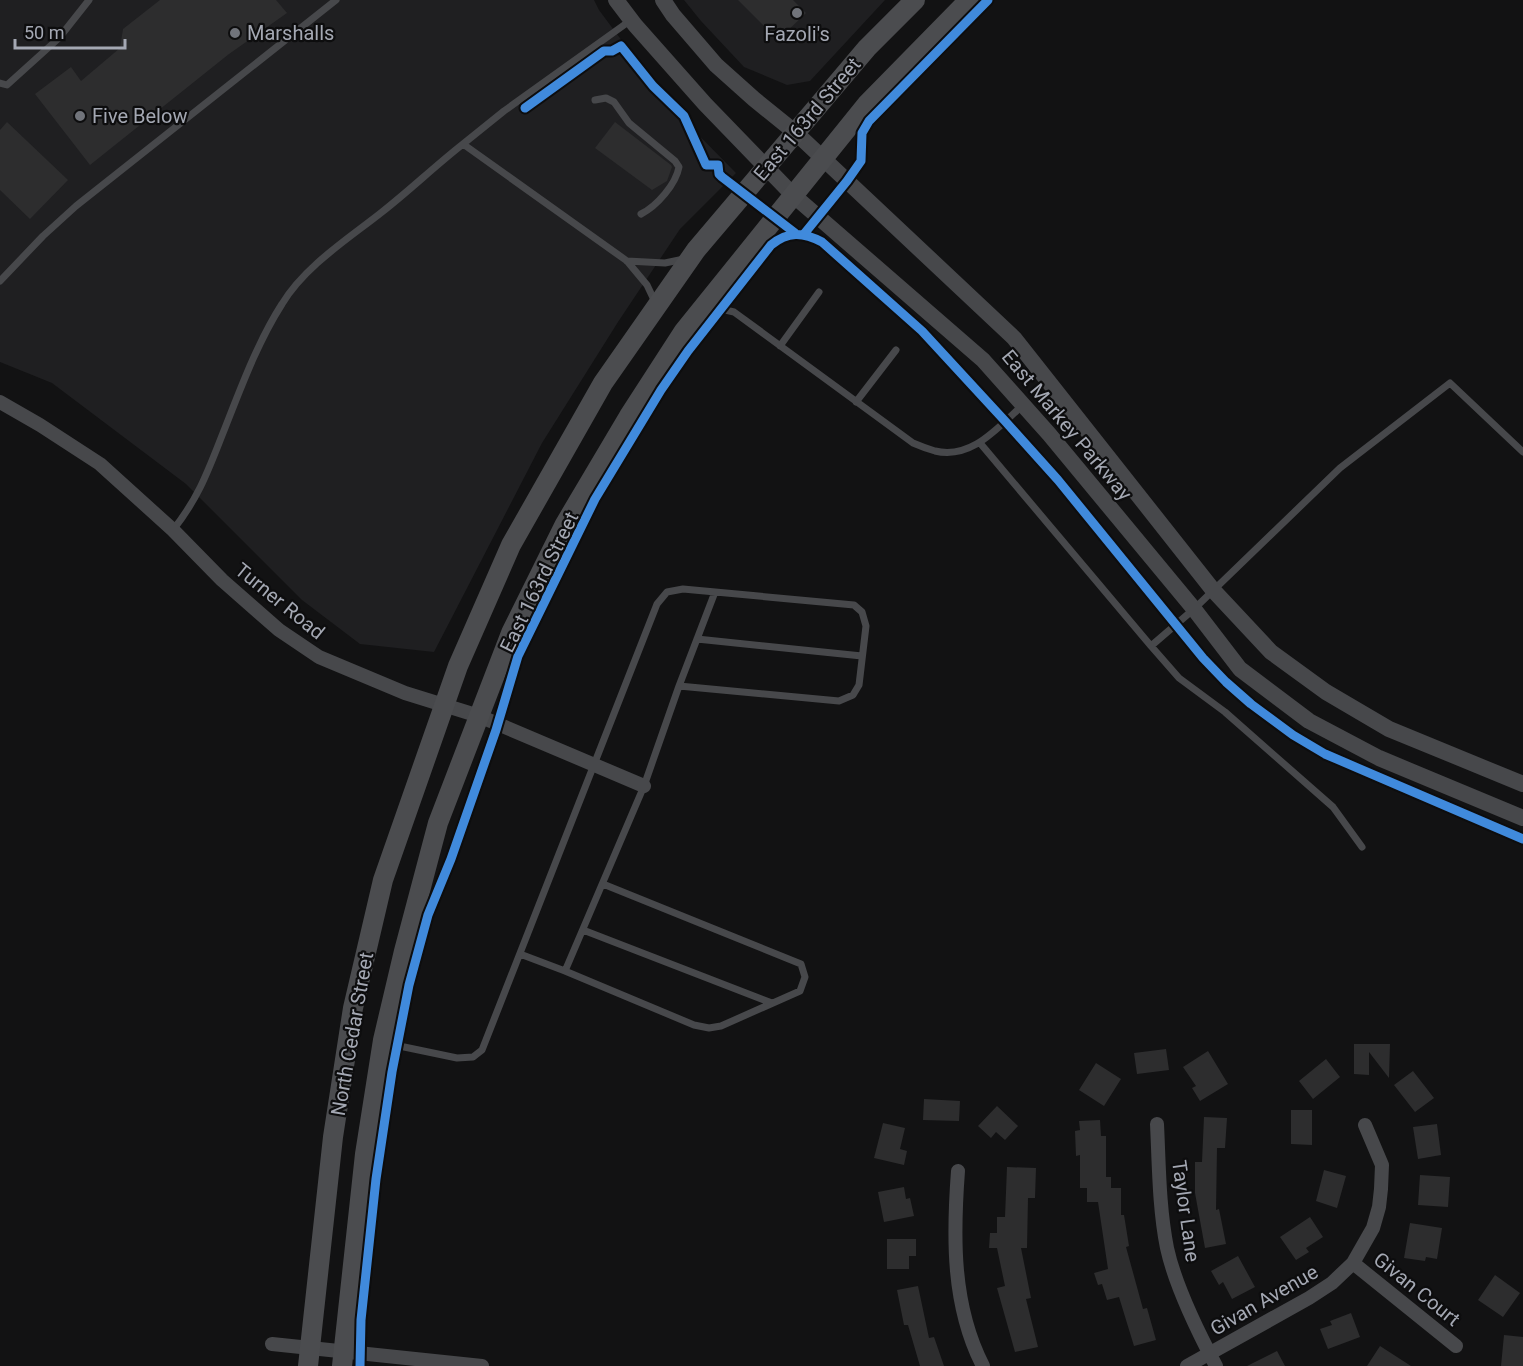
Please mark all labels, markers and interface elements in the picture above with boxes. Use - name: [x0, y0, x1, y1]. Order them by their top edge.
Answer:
- marker: Fazoli's: [790, 6, 804, 20]
- scale bar: [15, 12, 124, 50]
- place label: Marshalls: [247, 21, 334, 45]
- text: 50 m: [24, 22, 64, 43]
- place label: Fazoli's: [764, 22, 830, 46]
- marker: Marshalls: [228, 26, 242, 40]
- street label: East 163rd Street: [749, 53, 865, 185]
- place label: Five Below: [92, 104, 187, 128]
- marker: Five Below: [73, 109, 87, 123]
- street label: East Markey Parkway: [997, 345, 1137, 506]
- street label: East 163rd Street: [495, 508, 583, 656]
- street label: Turner Road: [230, 558, 330, 644]
- street label: North Cedar Street: [326, 950, 378, 1118]
- street label: Taylor Lane: [1167, 1159, 1205, 1263]
- street label: Givan Court: [1369, 1247, 1465, 1331]
- street label: Givan Avenue: [1206, 1260, 1322, 1340]

